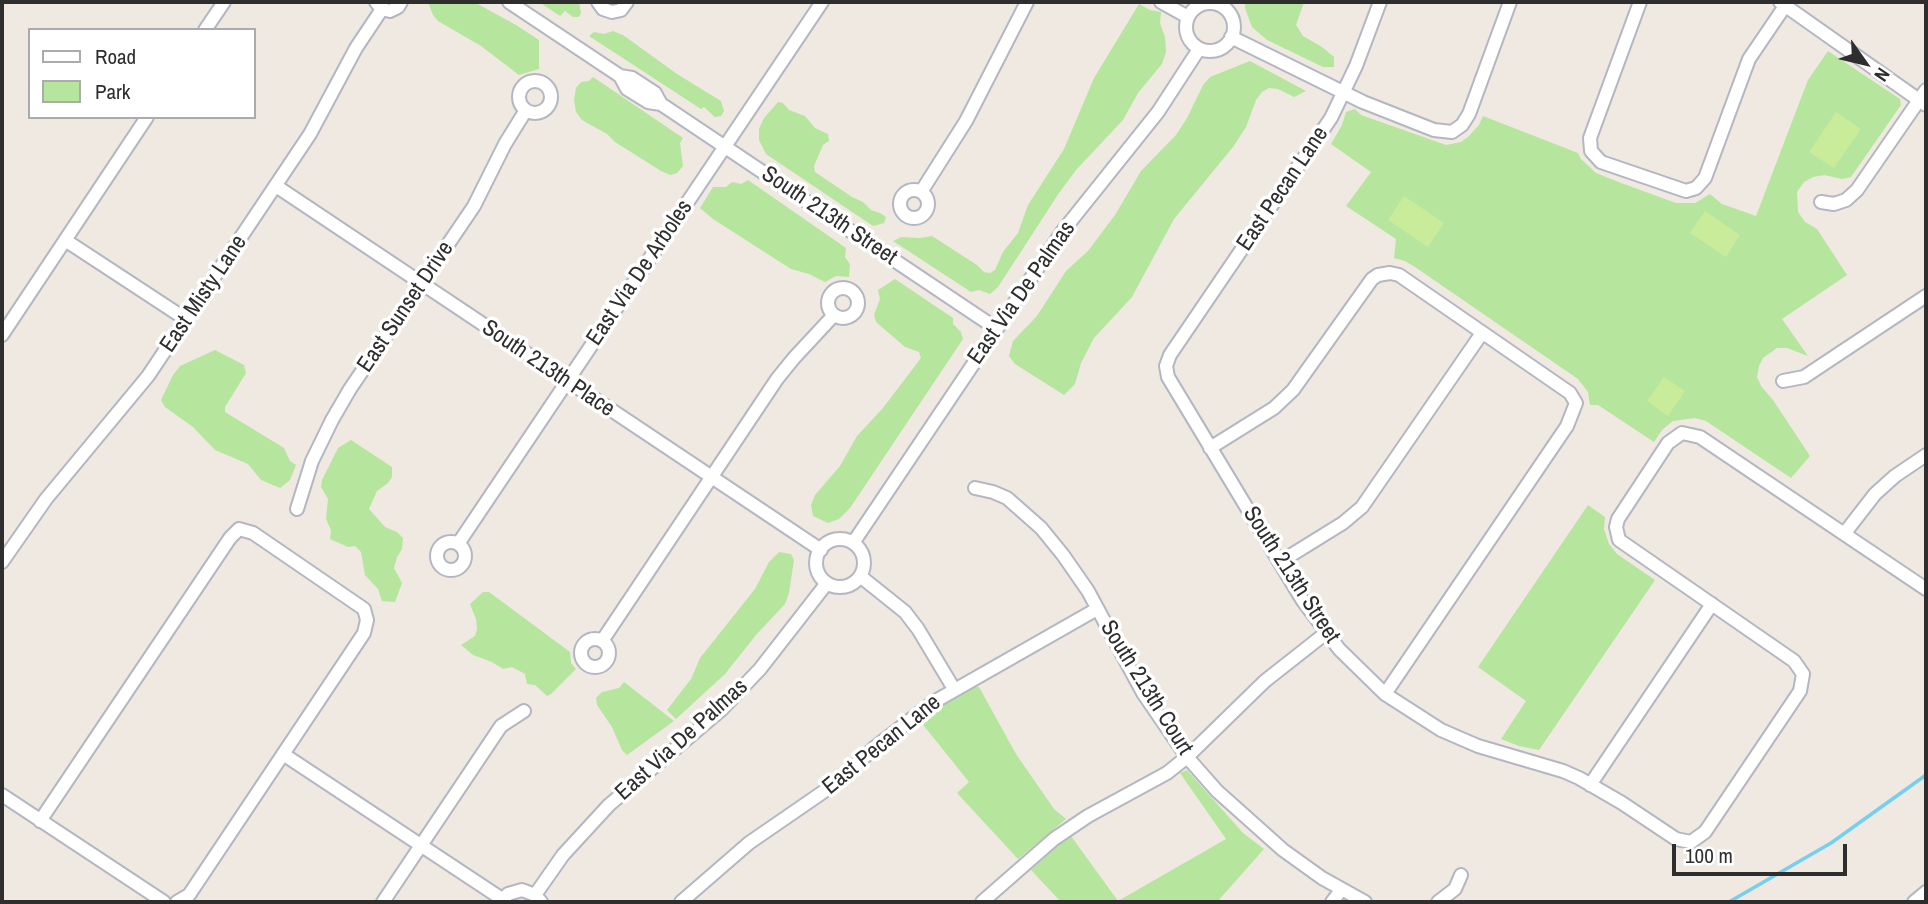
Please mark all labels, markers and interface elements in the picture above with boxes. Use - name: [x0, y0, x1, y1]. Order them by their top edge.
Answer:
- legend: [28, 28, 256, 119]
- north arrow: [1830, 28, 1900, 98]
- text: Road: [95, 42, 136, 71]
- text: N: [1868, 63, 1896, 87]
- text: Park: [95, 77, 130, 106]
- street label: East Pecan Lane: [1231, 122, 1335, 256]
- street label: South 213th Street: [756, 161, 902, 271]
- street label: East Via De Arboles: [581, 195, 699, 351]
- street label: East Via De Palmas: [962, 216, 1082, 370]
- street label: East Misty Lane: [155, 230, 253, 358]
- street label: East Sunset Drive: [352, 236, 460, 378]
- street label: South 213th Place: [476, 314, 620, 424]
- street label: South 213th Street: [1237, 502, 1345, 648]
- street label: South 213th Court: [1094, 616, 1198, 760]
- street label: East Via De Palmas: [610, 673, 754, 807]
- street label: East Pecan Lane: [817, 689, 947, 801]
- scale bar: [1676, 830, 1851, 874]
- text: 100 m: [1685, 841, 1733, 870]

